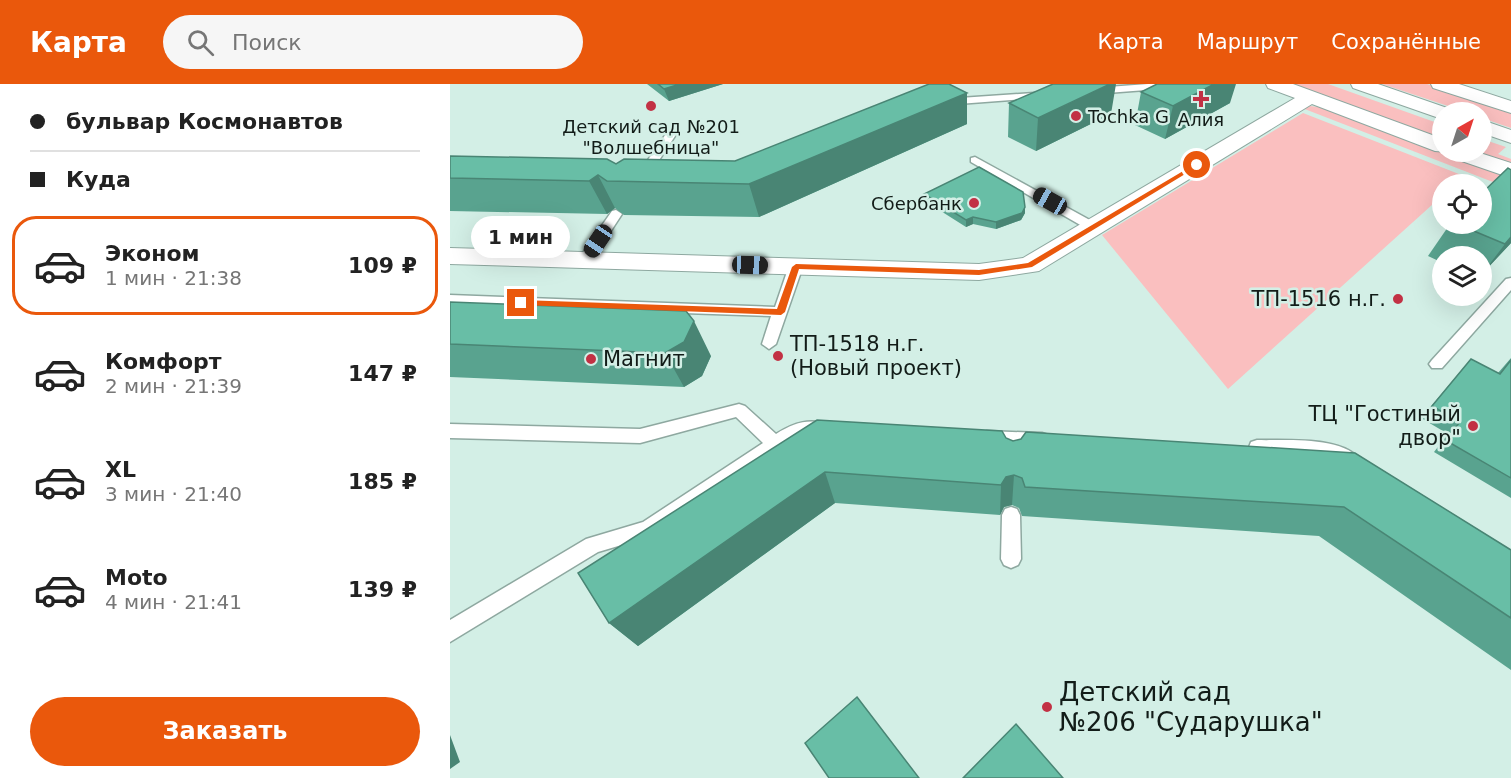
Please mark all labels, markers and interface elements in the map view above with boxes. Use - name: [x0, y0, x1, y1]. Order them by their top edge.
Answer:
- search box: [163, 15, 583, 69]
- text: Карта: [30, 26, 127, 59]
- icon: search: [184, 26, 217, 59]
- text: Поиск: [232, 30, 302, 55]
- text: Карта: [1098, 30, 1164, 54]
- text: Маршрут: [1197, 30, 1298, 54]
- text: Сохранённые: [1331, 30, 1481, 54]
- marker: Алия: [1194, 92, 1208, 106]
- marker: Детский сад №201 "Волшебница": [644, 99, 658, 113]
- north arrow: [1432, 102, 1492, 162]
- map controls: [1432, 102, 1492, 306]
- place label: Tochka G: [1087, 106, 1169, 127]
- text: бульвар Космонавтов: [66, 109, 343, 134]
- marker: Tochka G: [1069, 109, 1083, 123]
- place label: Алия: [1178, 109, 1224, 130]
- place label: Детский сад №201 "Волшебница": [562, 116, 740, 158]
- route start: [1183, 151, 1210, 178]
- text: Куда: [66, 167, 131, 192]
- button: locate: [1432, 174, 1492, 234]
- car: [1030, 184, 1070, 218]
- place label: Сбербанк: [871, 193, 962, 214]
- marker: Сбербанк: [967, 196, 981, 210]
- callout: 1 мин: [472, 216, 571, 258]
- car: [580, 221, 616, 261]
- text: 1 мин: [488, 225, 553, 249]
- icon: car: [33, 239, 87, 293]
- text: Эконом: [105, 241, 200, 266]
- button: layers: [1432, 246, 1492, 306]
- text: 109 ₽: [348, 253, 417, 278]
- car: [732, 255, 768, 275]
- text: 1 мин · 21:38: [105, 266, 242, 290]
- place label: ТП-1516 н.г.: [1251, 287, 1386, 311]
- route end: [507, 289, 534, 316]
- marker: ТП-1516 н.г.: [1391, 292, 1405, 306]
- place label: ТП-1518 н.г. (Новый проект): [789, 332, 962, 380]
- icon: car: [33, 347, 87, 401]
- place label: Магнит: [603, 347, 685, 371]
- text: Комфорт: [105, 349, 222, 374]
- marker: ТП-1518 н.г. (Новый проект): [771, 349, 785, 363]
- marker: Магнит: [584, 352, 598, 366]
- text: 147 ₽: [348, 361, 417, 386]
- text: 2 мин · 21:39: [105, 374, 242, 398]
- place label: ТЦ "Гостиный двор": [1307, 402, 1461, 450]
- marker: ТЦ "Гостиный двор": [1466, 419, 1480, 433]
- icon: car: [33, 455, 87, 509]
- text: XL: [105, 457, 136, 482]
- text: 185 ₽: [348, 469, 417, 494]
- text: 3 мин · 21:40: [105, 482, 242, 506]
- icon: car: [33, 563, 87, 617]
- text: Moto: [105, 565, 168, 590]
- text: 139 ₽: [348, 577, 417, 602]
- text: 4 мин · 21:41: [105, 590, 242, 614]
- place label: Детский сад №206 "Сударушка": [1059, 677, 1323, 737]
- button: Заказать: [30, 697, 420, 766]
- marker: Детский сад №206 "Сударушка": [1040, 700, 1054, 714]

